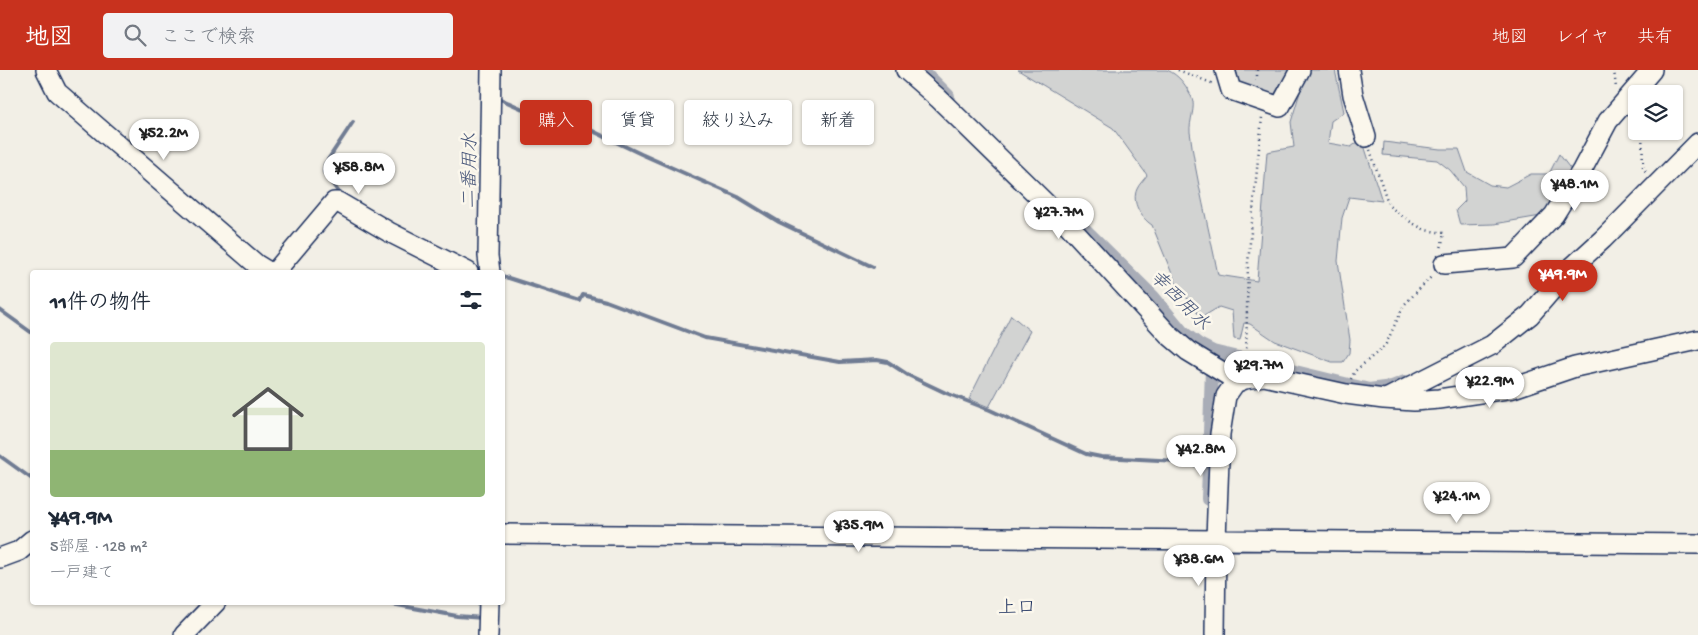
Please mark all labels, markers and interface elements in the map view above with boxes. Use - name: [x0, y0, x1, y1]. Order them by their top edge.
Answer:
- search box: [103, 13, 453, 58]
- icon: search: [121, 21, 149, 49]
- text: 地図: [25, 25, 73, 54]
- text: ここで検索: [161, 27, 256, 50]
- text: 地図: [1492, 28, 1528, 49]
- text: レイヤ: [1556, 28, 1609, 49]
- text: 共有: [1637, 28, 1673, 49]
- map controls: [1628, 85, 1683, 140]
- button: layers: [1628, 85, 1683, 140]
- chip: 購入: [520, 100, 592, 145]
- chip: 賃貸: [602, 100, 674, 145]
- chip: 絞り込み: [684, 100, 792, 145]
- chip: 新着: [802, 100, 874, 145]
- pin: ¥52.2M: [123, 118, 205, 161]
- text: ¥52.2M: [140, 125, 188, 144]
- water label: 二番用水: [458, 133, 484, 209]
- pin: ¥58.8M: [318, 152, 400, 195]
- text: ¥58.8M: [334, 159, 384, 178]
- pin: ¥48.1M: [1534, 170, 1616, 212]
- text: ¥48.1M: [1552, 176, 1598, 195]
- pin: ¥27.7M: [1018, 198, 1100, 240]
- text: ¥27.7M: [1035, 204, 1083, 223]
- pin: ¥49.9M: [1522, 260, 1604, 302]
- water label: 幸西用水: [1144, 266, 1214, 336]
- text: ¥49.9M: [1539, 266, 1587, 285]
- icon: filters: [457, 286, 485, 314]
- text: 11件の物件: [50, 292, 151, 317]
- pin: ¥29.7M: [1218, 350, 1300, 393]
- text: ¥29.7M: [1235, 357, 1283, 376]
- pin: ¥22.9M: [1449, 366, 1531, 409]
- text: ¥22.9M: [1466, 373, 1514, 392]
- icon: home: [223, 374, 313, 464]
- pin: ¥42.8M: [1160, 434, 1242, 477]
- text: ¥42.8M: [1177, 441, 1225, 460]
- pin: ¥24.1M: [1416, 482, 1498, 524]
- text: ¥24.1M: [1434, 488, 1480, 507]
- text: ¥49.9M: [50, 507, 112, 532]
- pin: ¥35.9M: [818, 510, 900, 553]
- text: ¥35.9M: [835, 517, 883, 536]
- text: 5部屋 · 128 m²: [50, 539, 148, 558]
- pin: ¥38.6M: [1158, 544, 1240, 587]
- text: ¥38.6M: [1175, 551, 1223, 570]
- text: 一戸建て: [50, 565, 114, 584]
- district label: 上口: [998, 598, 1036, 621]

